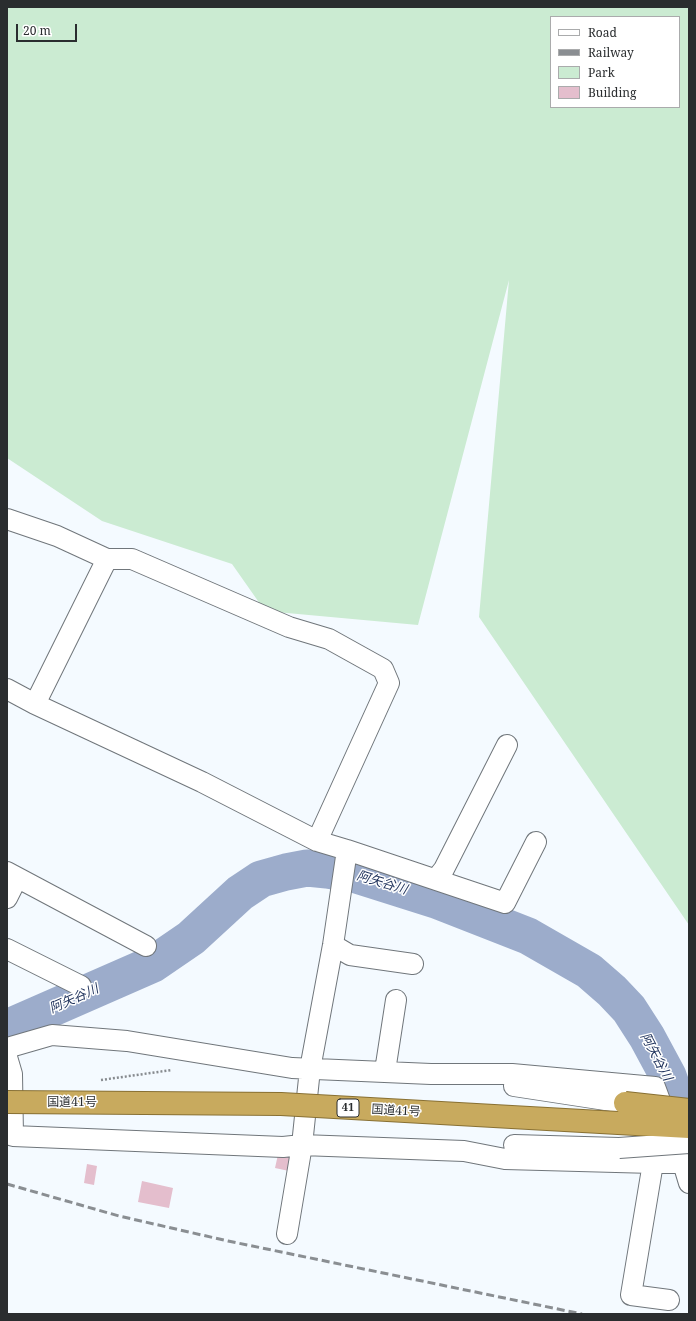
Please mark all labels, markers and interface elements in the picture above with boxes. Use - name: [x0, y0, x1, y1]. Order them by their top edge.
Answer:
- scale bar: [18, 16, 79, 42]
- legend: [550, 16, 680, 108]
- text: 20 m: [23, 22, 51, 39]
- text: Road: [588, 24, 617, 41]
- text: Railway: [588, 44, 634, 61]
- text: Park: [588, 64, 615, 81]
- text: Building: [588, 84, 636, 101]
- water label: 阿矢谷川: [355, 868, 409, 898]
- water label: 阿矢谷川: [47, 981, 101, 1017]
- water label: 阿矢谷川: [637, 1030, 675, 1084]
- street label: 国道41号: [47, 1096, 97, 1110]
- road number: 41: [337, 1099, 359, 1117]
- street label: 国道41号: [371, 1103, 421, 1119]

